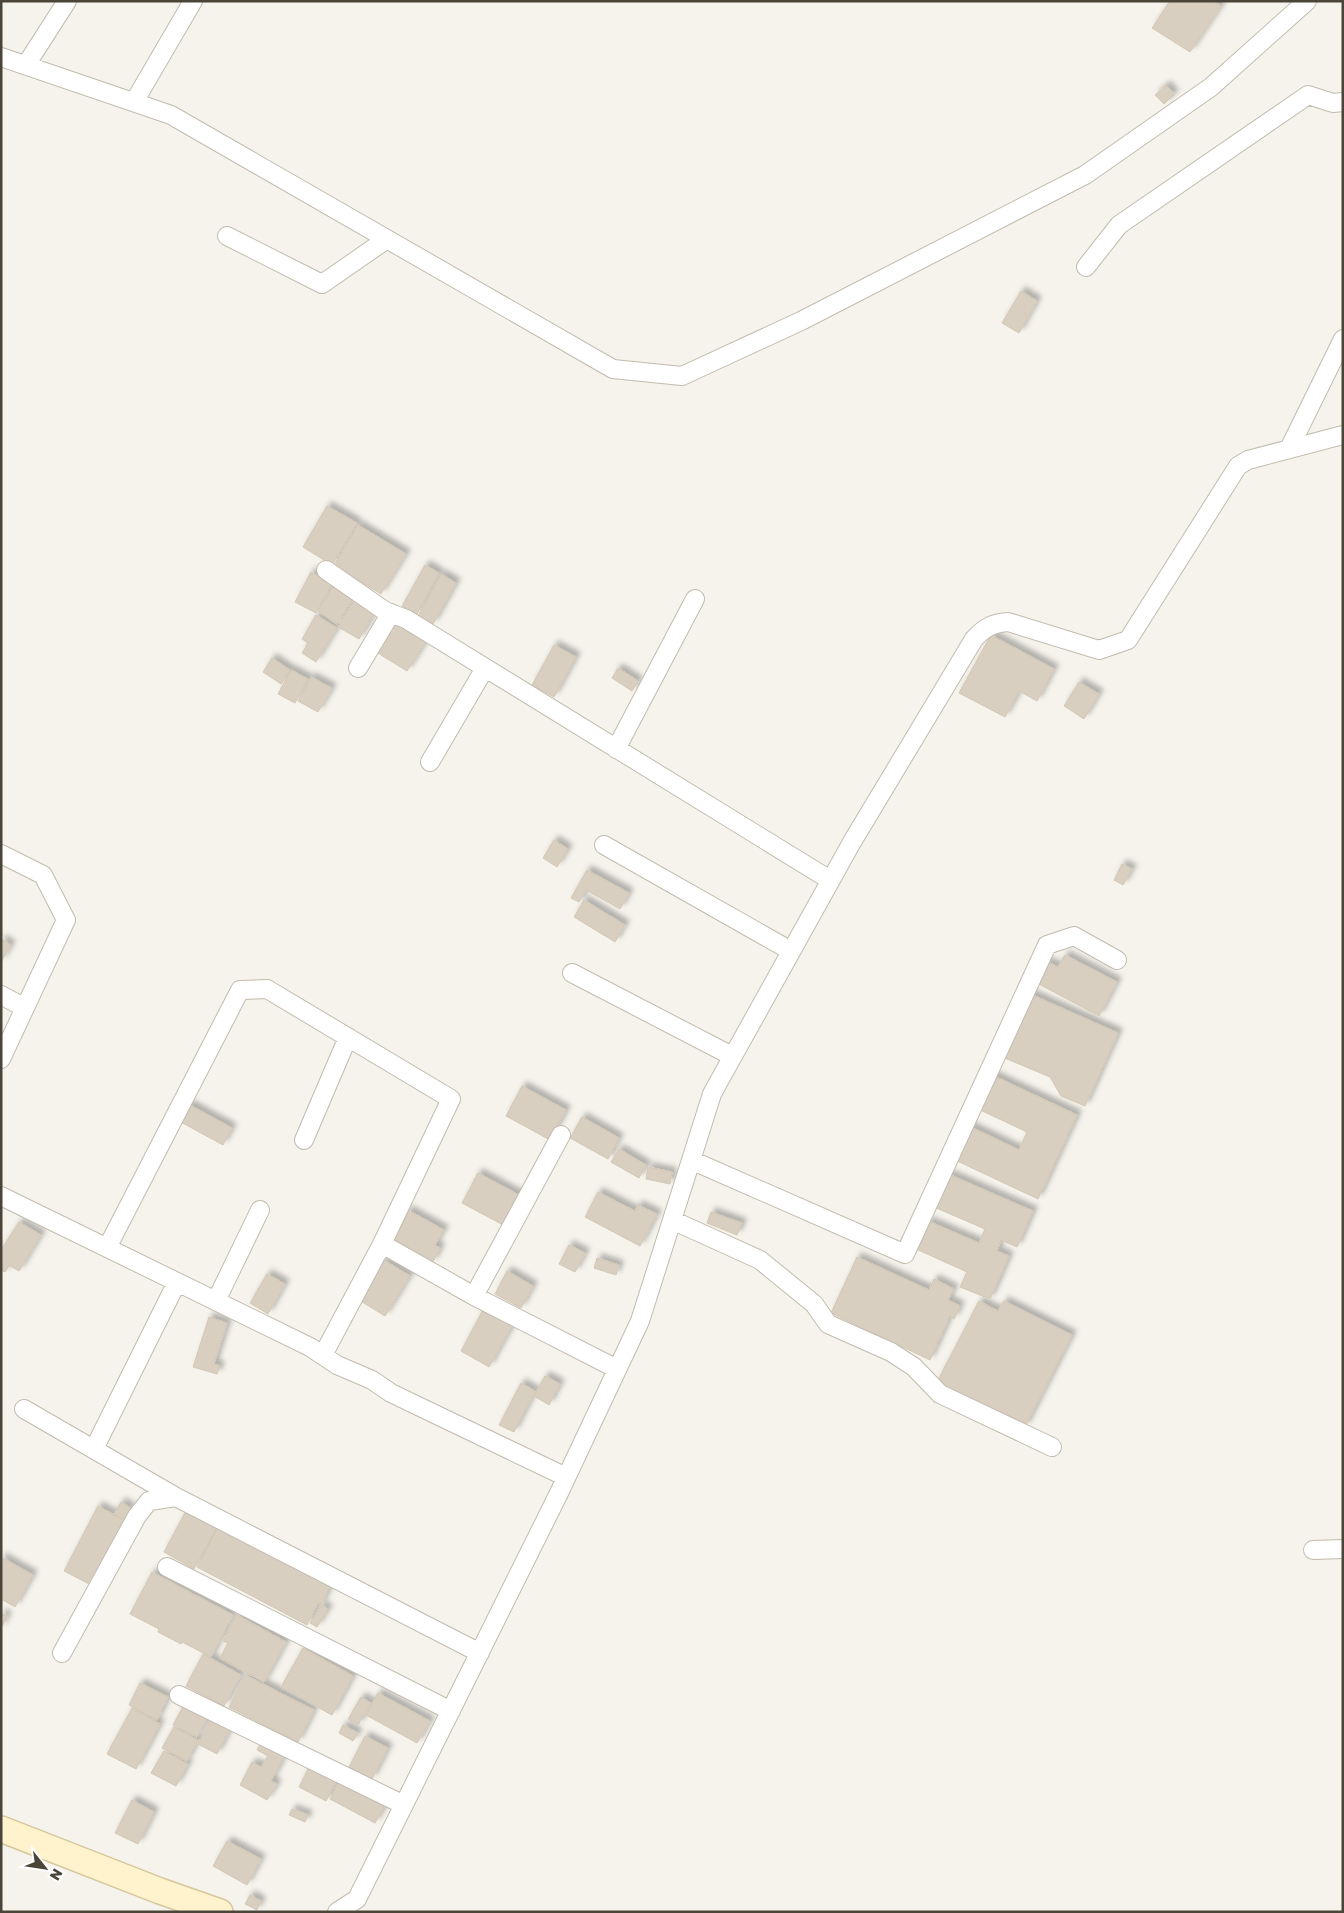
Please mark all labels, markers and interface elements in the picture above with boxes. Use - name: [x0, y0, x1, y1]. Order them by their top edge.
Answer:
- north arrow: [20, 1843, 70, 1893]
- text: N: [47, 1866, 67, 1884]

